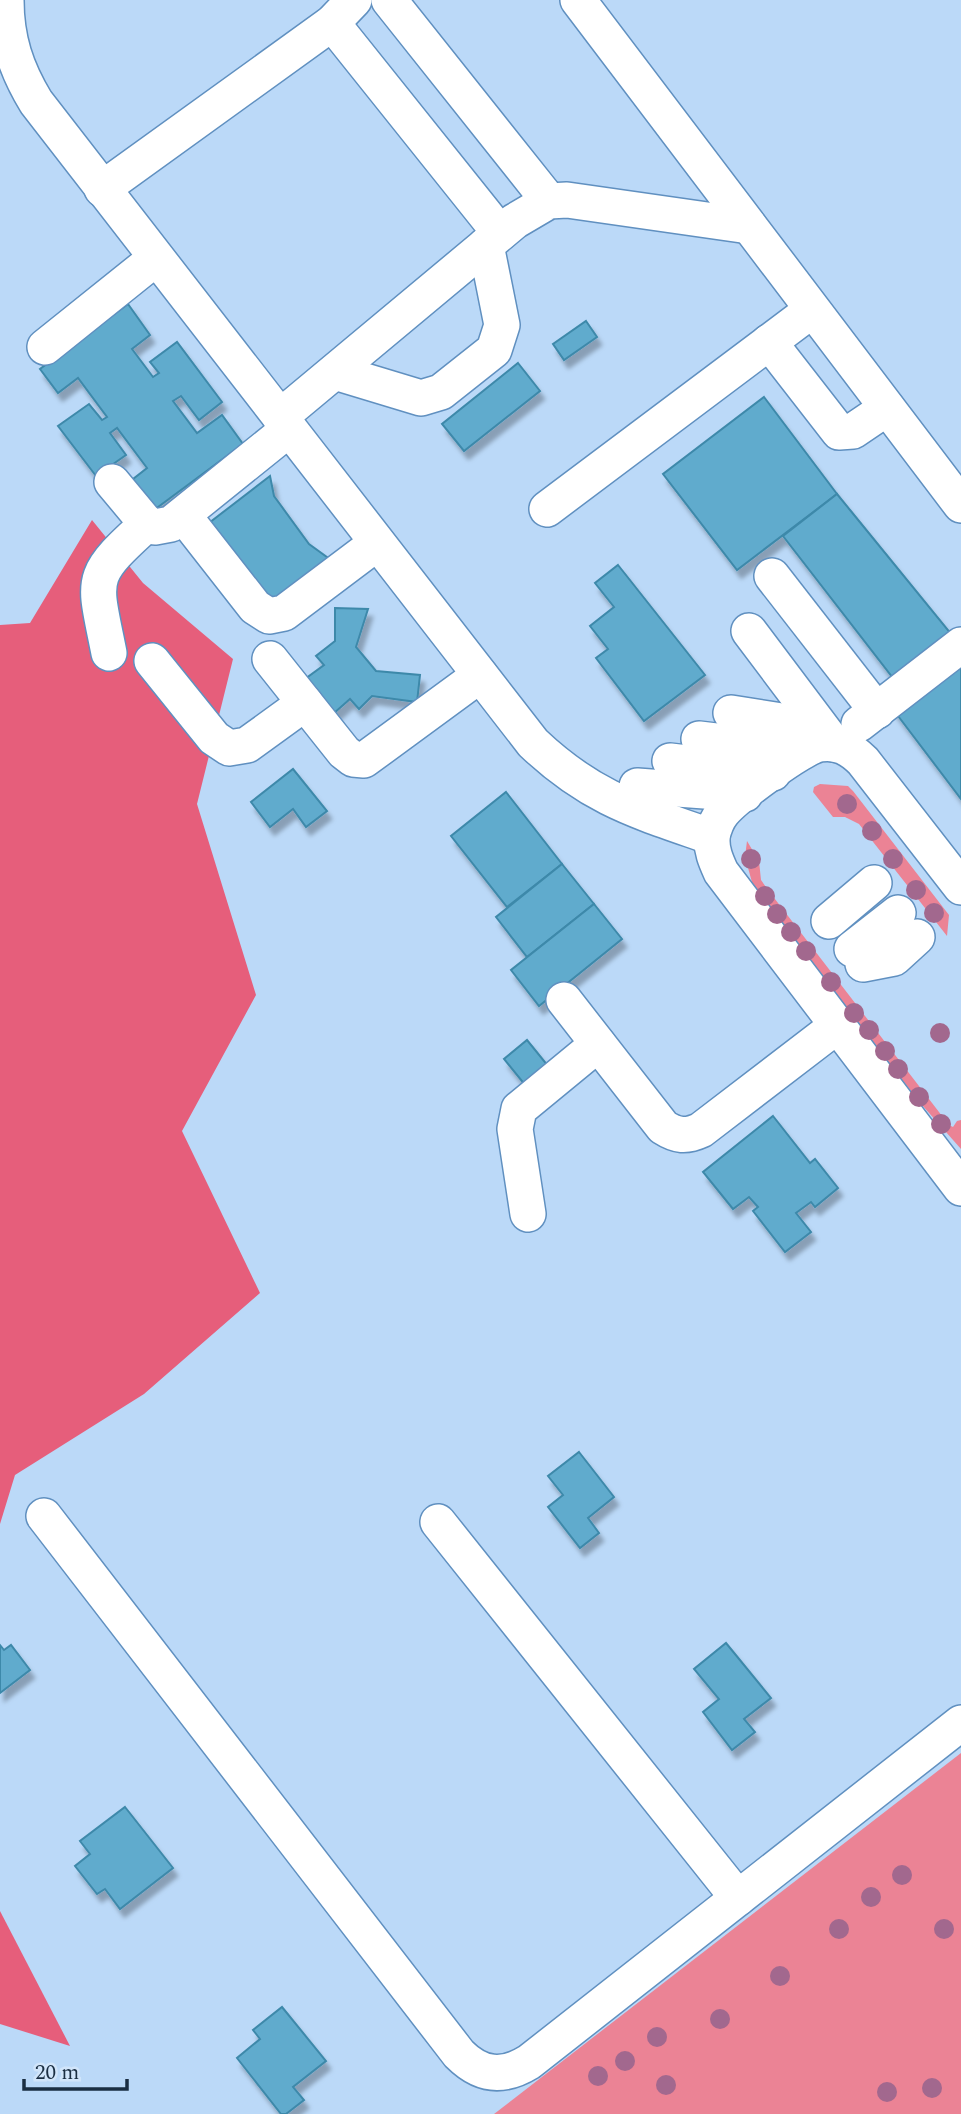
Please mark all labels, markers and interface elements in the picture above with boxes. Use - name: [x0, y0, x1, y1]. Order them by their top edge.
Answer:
- scale bar: [24, 2048, 128, 2092]
- text: 20 m: [35, 2057, 79, 2089]

